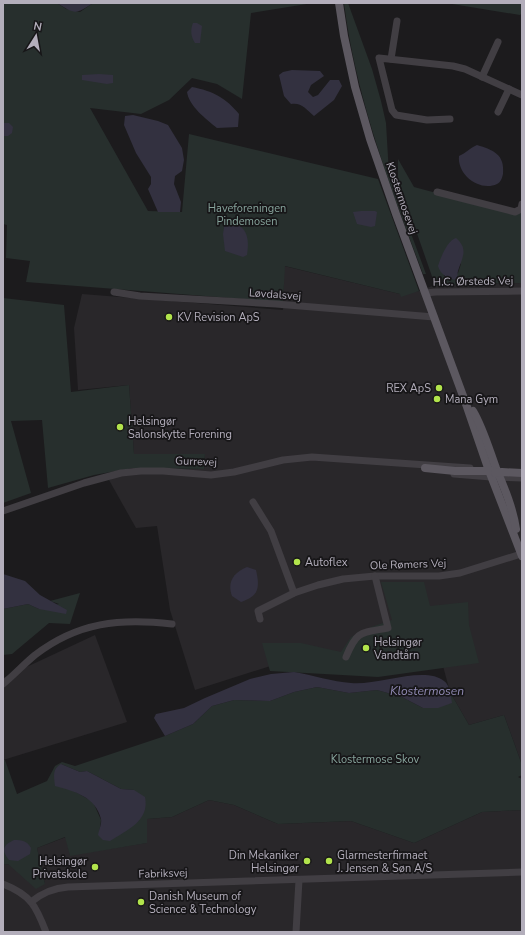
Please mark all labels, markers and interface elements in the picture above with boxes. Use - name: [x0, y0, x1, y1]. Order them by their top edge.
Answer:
- north arrow: [16, 16, 56, 56]
- text: N: [32, 19, 43, 35]
- street label: Klostermosevej: [382, 160, 421, 236]
- park label: Haveforeningen Pindemosen: [208, 201, 286, 229]
- street label: H.C. Ørsteds Vej: [433, 273, 513, 290]
- street label: Løvdalsvej: [248, 285, 302, 304]
- place label: KV Revision ApS: [177, 310, 260, 325]
- marker: KV Revision ApS: [164, 312, 174, 322]
- place label: REX ApS: [386, 381, 431, 396]
- marker: REX ApS: [434, 383, 444, 393]
- place label: Mana Gym: [445, 392, 498, 407]
- marker: Mana Gym: [432, 394, 442, 404]
- place label: Helsingør Salonskytte Forening: [128, 414, 232, 442]
- marker: Helsingør Salonskytte Forening: [115, 422, 125, 432]
- street label: Gurrevej: [175, 453, 217, 470]
- place label: Autoflex: [305, 555, 348, 570]
- street label: Ole Rømers Vej: [370, 556, 446, 573]
- marker: Autoflex: [292, 557, 302, 567]
- place label: Helsingør Vandtårn: [373, 635, 422, 663]
- marker: Helsingør Vandtårn: [361, 643, 371, 653]
- water label: Klostermosen: [390, 683, 464, 699]
- park label: Klostermose Skov: [331, 752, 420, 767]
- place label: Din Mekaniker Helsingør: [229, 848, 299, 876]
- place label: Glarmesterfirmaet J. Jensen & Søn A/S: [336, 848, 432, 876]
- place label: Helsingør Privatskole: [33, 854, 87, 882]
- marker: Din Mekaniker Helsingør: [302, 856, 312, 866]
- marker: Glarmesterfirmaet J. Jensen & Søn A/S: [324, 856, 334, 866]
- marker: Helsingør Privatskole: [90, 862, 100, 872]
- street label: Fabriksvej: [138, 865, 188, 882]
- place label: Danish Museum of Science & Technology: [149, 889, 257, 917]
- marker: Danish Museum of Science & Technology: [136, 897, 146, 907]

